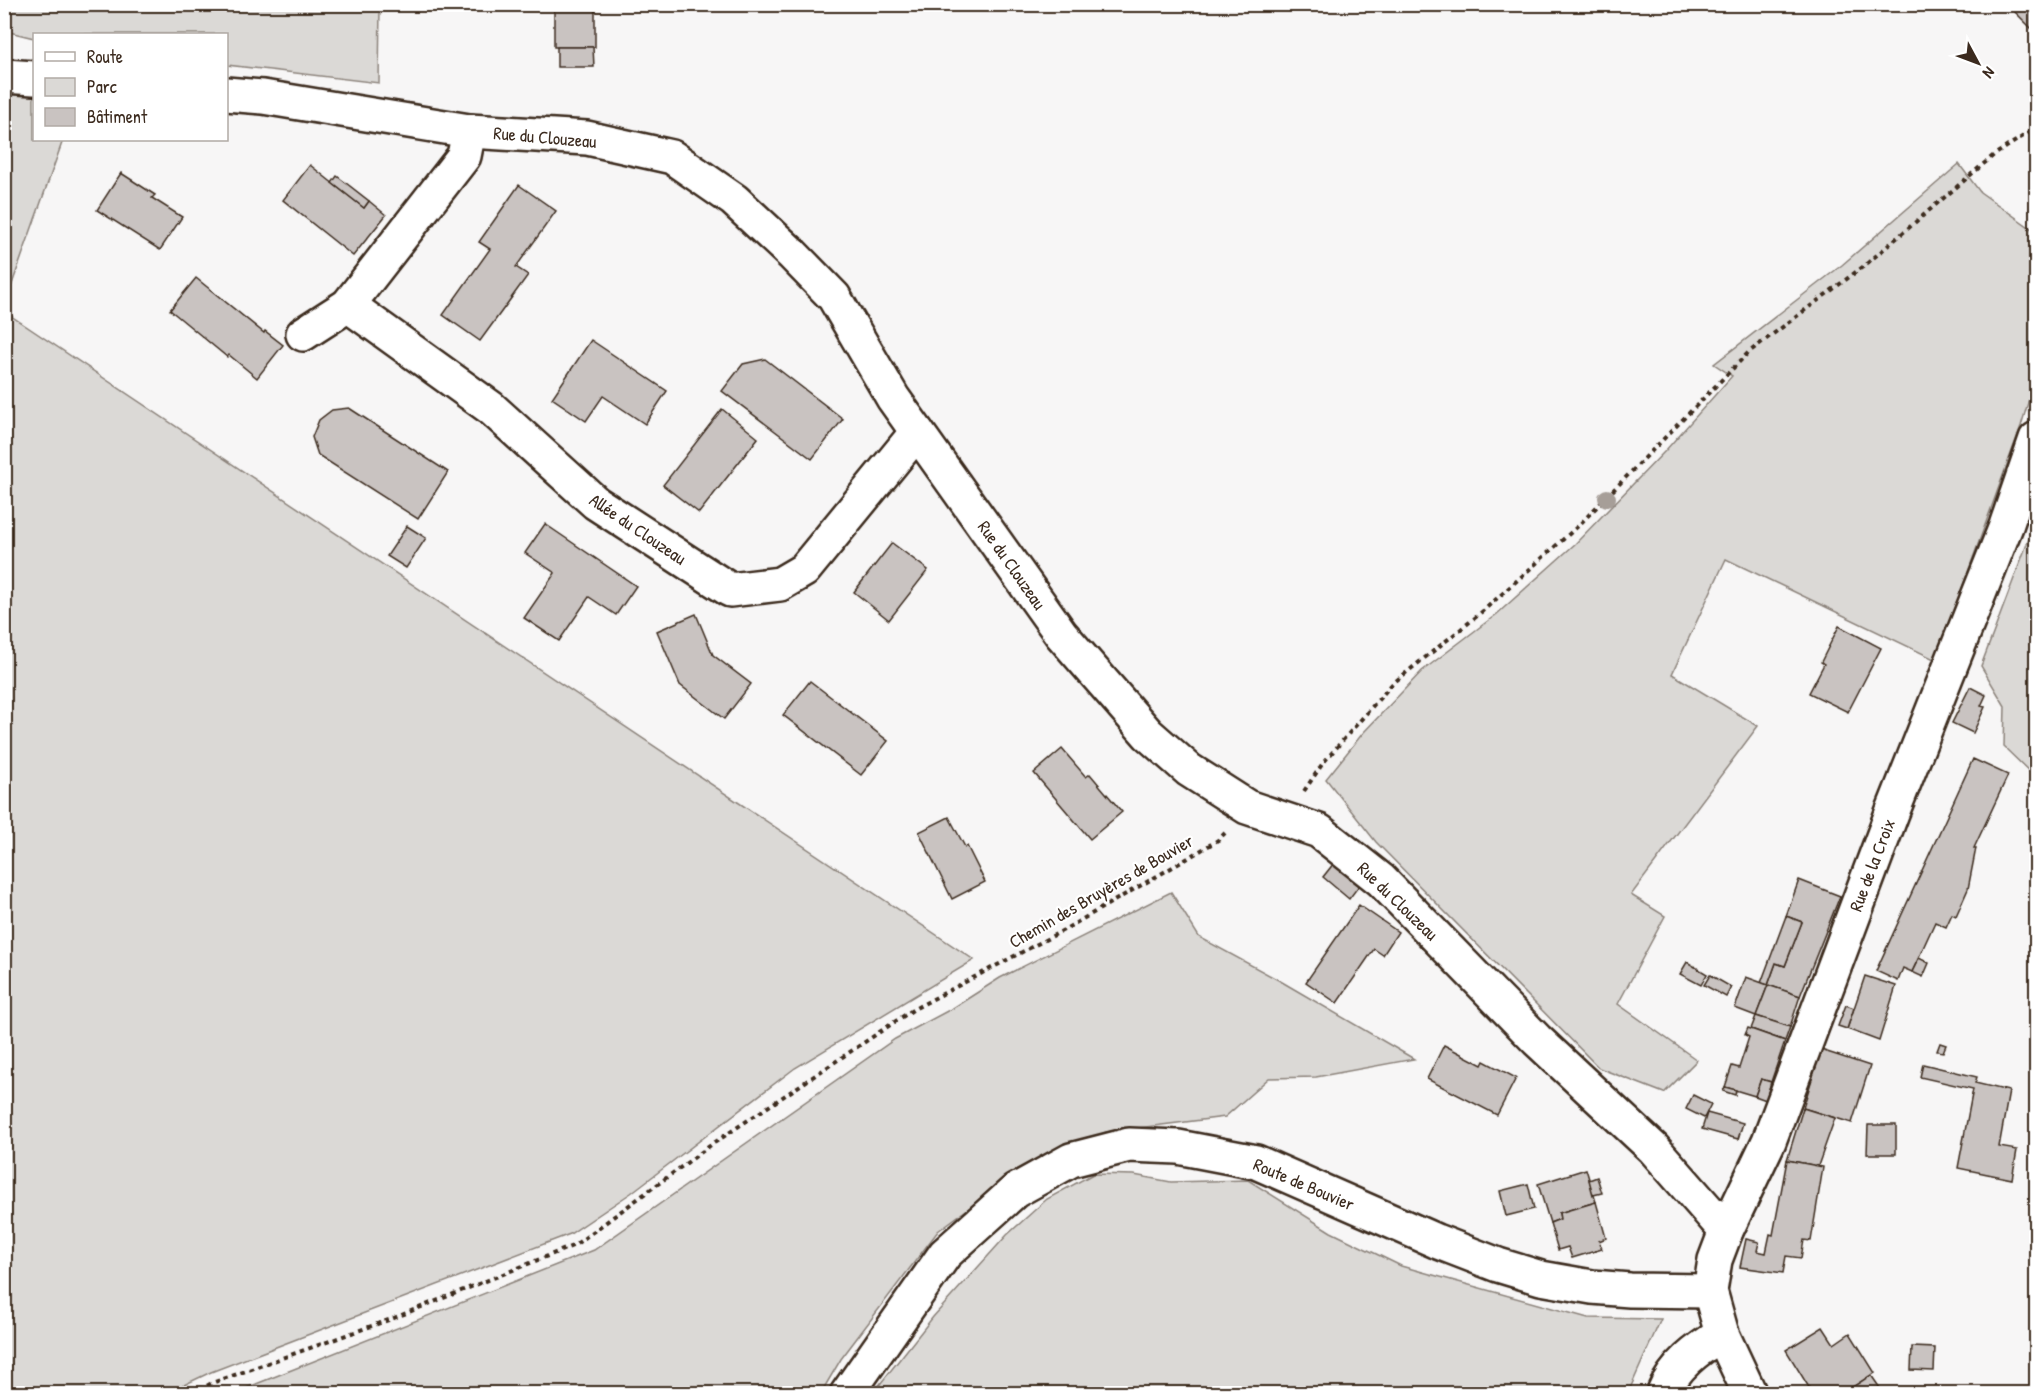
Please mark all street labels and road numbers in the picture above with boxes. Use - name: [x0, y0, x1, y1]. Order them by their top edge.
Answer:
- street label: Rue du Clouzeau: [492, 120, 598, 154]
- street label: Allée du Clouzeau: [585, 487, 691, 571]
- street label: Rue du Clouzeau: [972, 516, 1052, 614]
- street label: Rue de la Croix: [1843, 815, 1901, 915]
- street label: Chemin des Bruyères de Bouvier: [1004, 828, 1198, 954]
- street label: Rue du Clouzeau: [1352, 856, 1444, 946]
- street label: Route de Bouvier: [1250, 1152, 1358, 1217]

